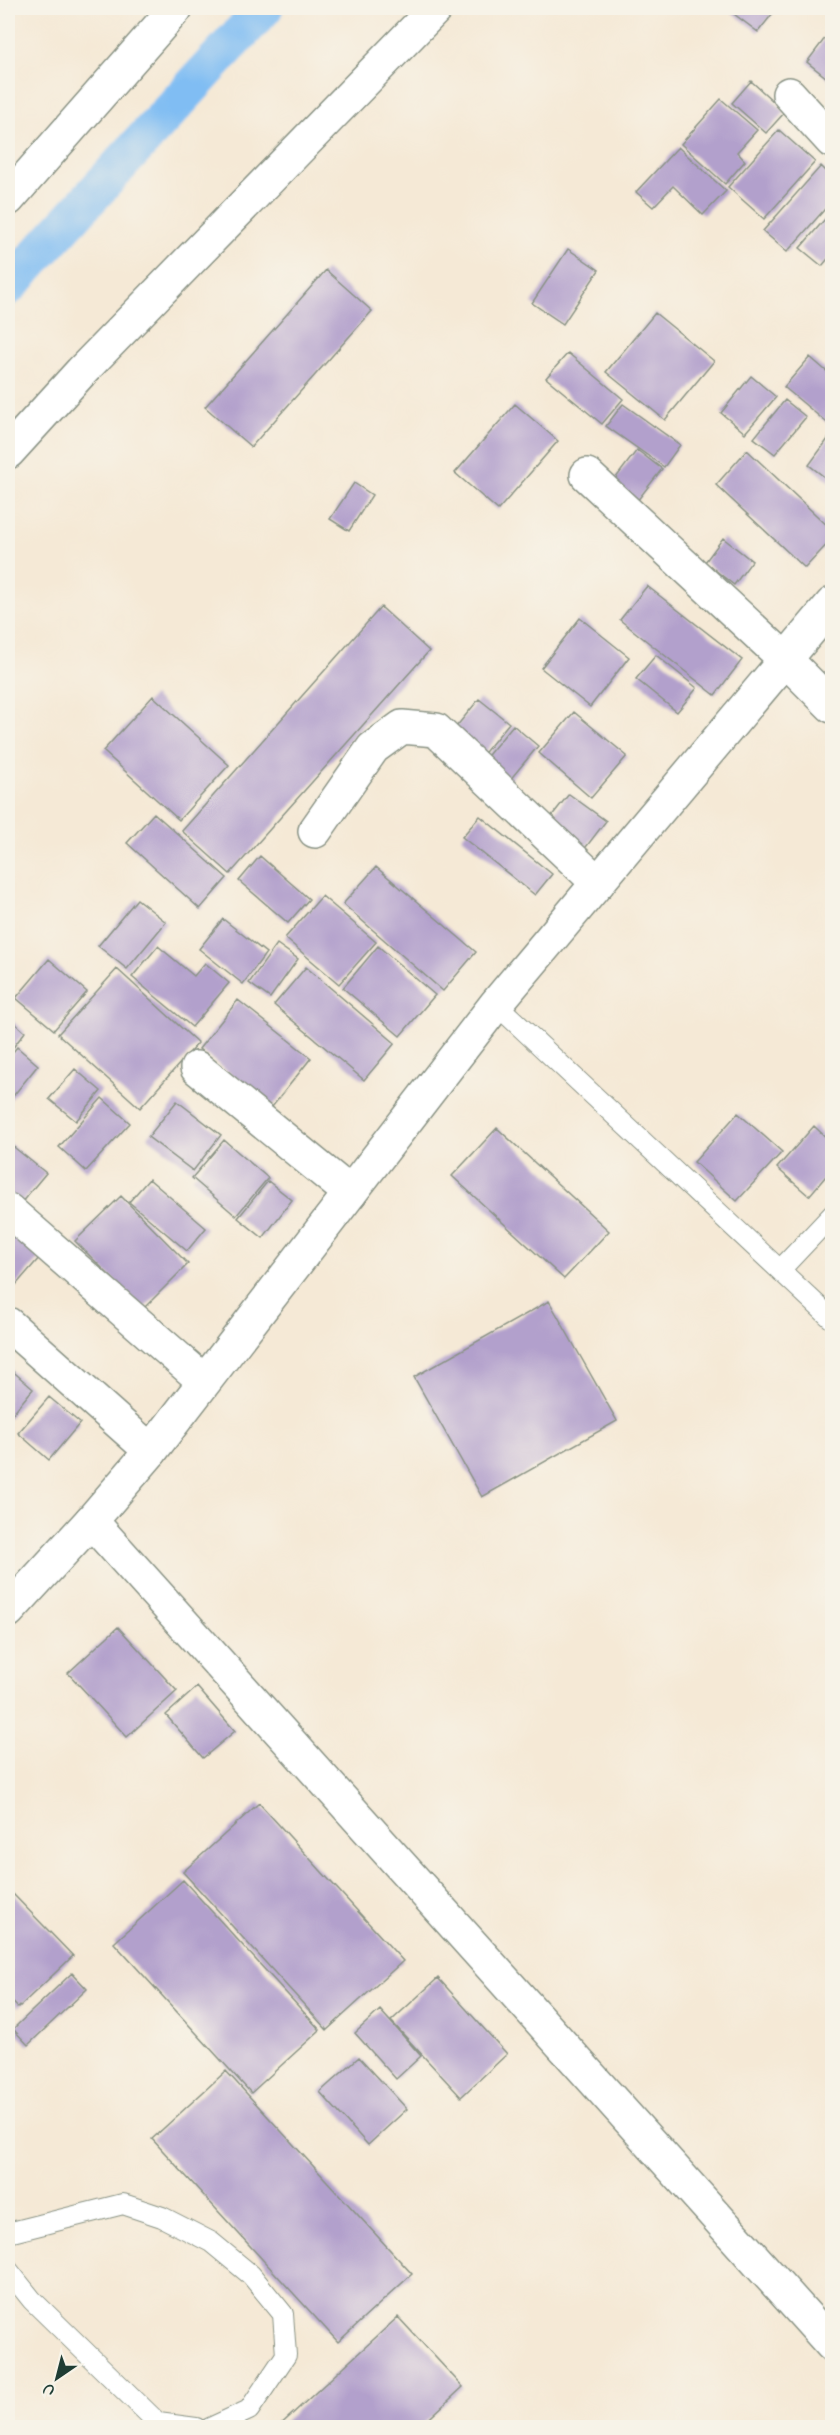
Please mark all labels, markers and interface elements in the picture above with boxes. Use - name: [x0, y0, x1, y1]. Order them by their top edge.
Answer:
- north arrow: [27, 2348, 87, 2408]
- text: U: [39, 2377, 60, 2401]

